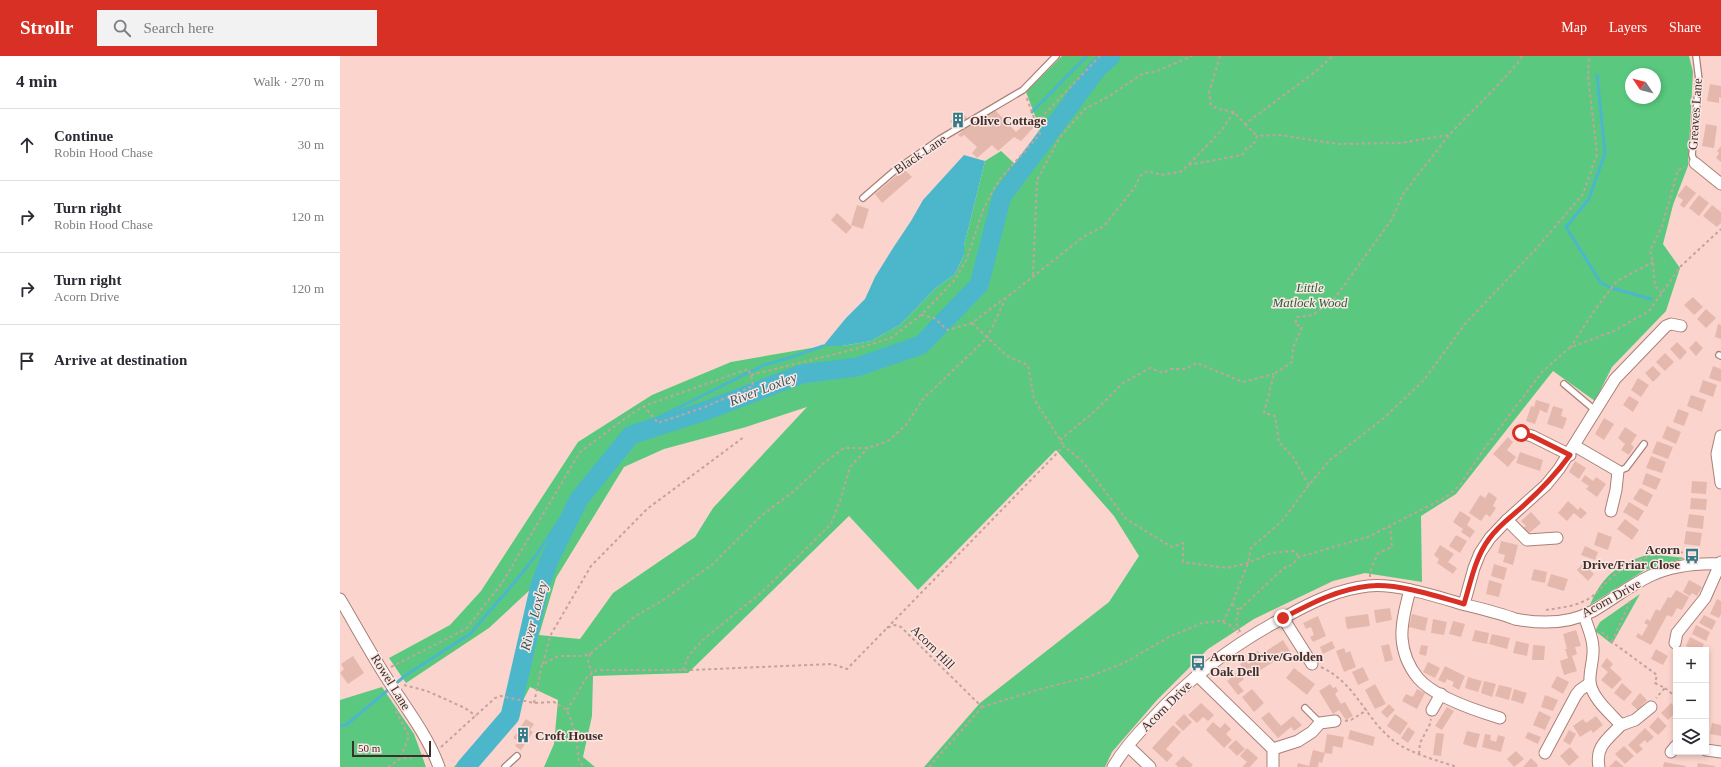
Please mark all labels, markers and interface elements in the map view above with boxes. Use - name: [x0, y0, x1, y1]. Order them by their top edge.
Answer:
- search box: [97, 10, 377, 46]
- text: Strollr: [20, 17, 73, 38]
- icon: search: [111, 17, 133, 39]
- text: Search here: [143, 20, 214, 36]
- text: Map: [1561, 20, 1587, 35]
- text: Layers: [1609, 20, 1647, 35]
- text: Share: [1669, 20, 1701, 35]
- north arrow: [1625, 68, 1661, 104]
- text: 4 min: [16, 72, 57, 91]
- text: Walk · 270 m: [253, 74, 324, 89]
- street label: Greaves Lane: [1685, 77, 1705, 150]
- building icon: Olive Cottage: [949, 111, 967, 129]
- place label: Olive Cottage: [970, 113, 1046, 128]
- text: Continue: [54, 128, 113, 144]
- street label: Black Lane: [891, 131, 949, 177]
- icon: ahead: [16, 134, 38, 156]
- text: 30 m: [298, 137, 324, 152]
- text: Robin Hood Chase: [54, 145, 153, 160]
- text: Turn right: [54, 200, 121, 216]
- icon: right: [16, 206, 38, 228]
- text: 120 m: [291, 209, 324, 224]
- text: Robin Hood Chase: [54, 217, 153, 232]
- text: Turn right: [54, 272, 121, 288]
- icon: right: [16, 278, 38, 300]
- park label: Little Matlock Wood: [1272, 280, 1348, 310]
- text: 120 m: [291, 281, 324, 296]
- text: Acorn Drive: [54, 289, 119, 304]
- icon: arrive: [16, 350, 38, 372]
- text: Arrive at destination: [54, 352, 187, 368]
- water label: River Loxley: [726, 369, 800, 409]
- route start: [1512, 424, 1530, 442]
- place label: Acorn Drive/Friar Close: [1582, 542, 1681, 572]
- bus stop icon: Acorn Drive/Friar Close: [1683, 547, 1701, 565]
- street label: Acorn Drive: [1579, 575, 1643, 620]
- water label: River Loxley: [517, 579, 551, 653]
- route end: [1274, 609, 1292, 627]
- street label: Acorn Hill: [908, 622, 958, 672]
- map controls: [1673, 647, 1709, 755]
- button: +: [1673, 647, 1709, 683]
- place label: Acorn Drive/Golden Oak Dell: [1210, 649, 1324, 679]
- street label: Rowel Lane: [368, 651, 414, 713]
- bus stop icon: Acorn Drive/Golden Oak Dell: [1189, 654, 1207, 672]
- street label: Acorn Drive: [1138, 677, 1195, 734]
- button: −: [1673, 683, 1709, 719]
- button: layers: [1673, 719, 1709, 755]
- building icon: Croft House: [514, 726, 532, 744]
- place label: Croft House: [535, 728, 603, 743]
- scale bar: [352, 739, 431, 758]
- text: 50 m: [358, 742, 380, 754]

